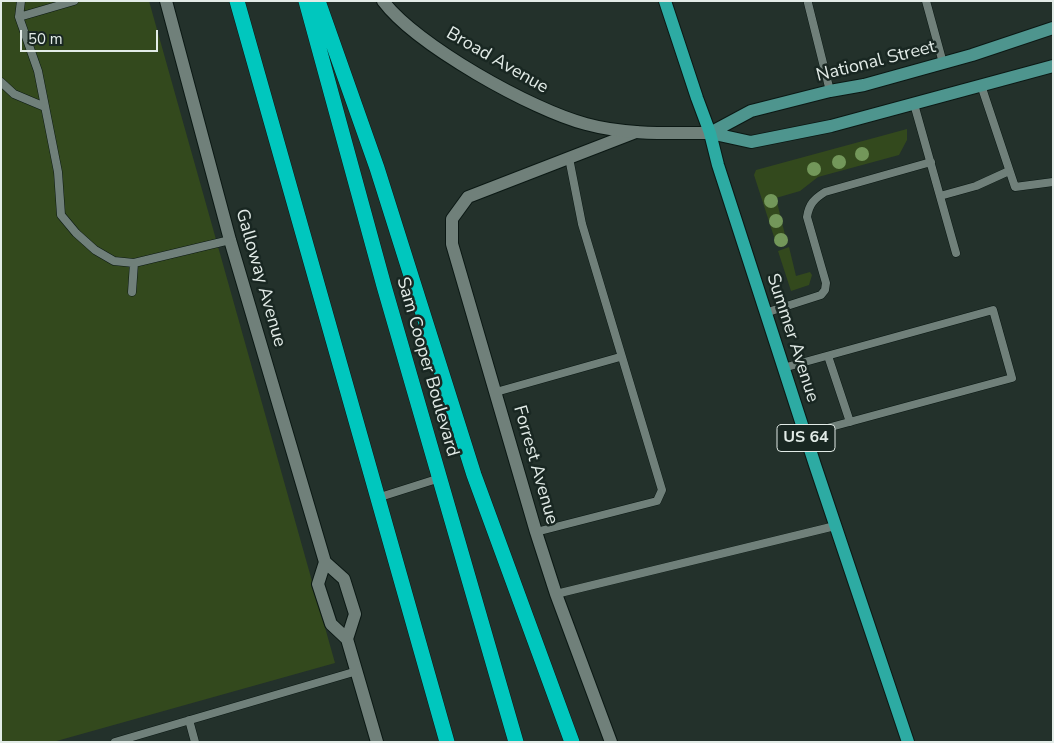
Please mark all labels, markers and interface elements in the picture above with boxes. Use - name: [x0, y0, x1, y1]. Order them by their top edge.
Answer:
- scale bar: [22, 20, 160, 52]
- street label: Broad Avenue: [442, 23, 552, 99]
- text: 50 m: [28, 29, 63, 49]
- street label: National Street: [814, 37, 938, 87]
- street label: Galloway Avenue: [230, 206, 290, 350]
- street label: Summer Avenue: [761, 271, 823, 405]
- street label: Sam Cooper Boulevard: [391, 275, 463, 459]
- street label: Forrest Avenue: [508, 403, 562, 527]
- road number: US 64: [777, 424, 835, 452]

